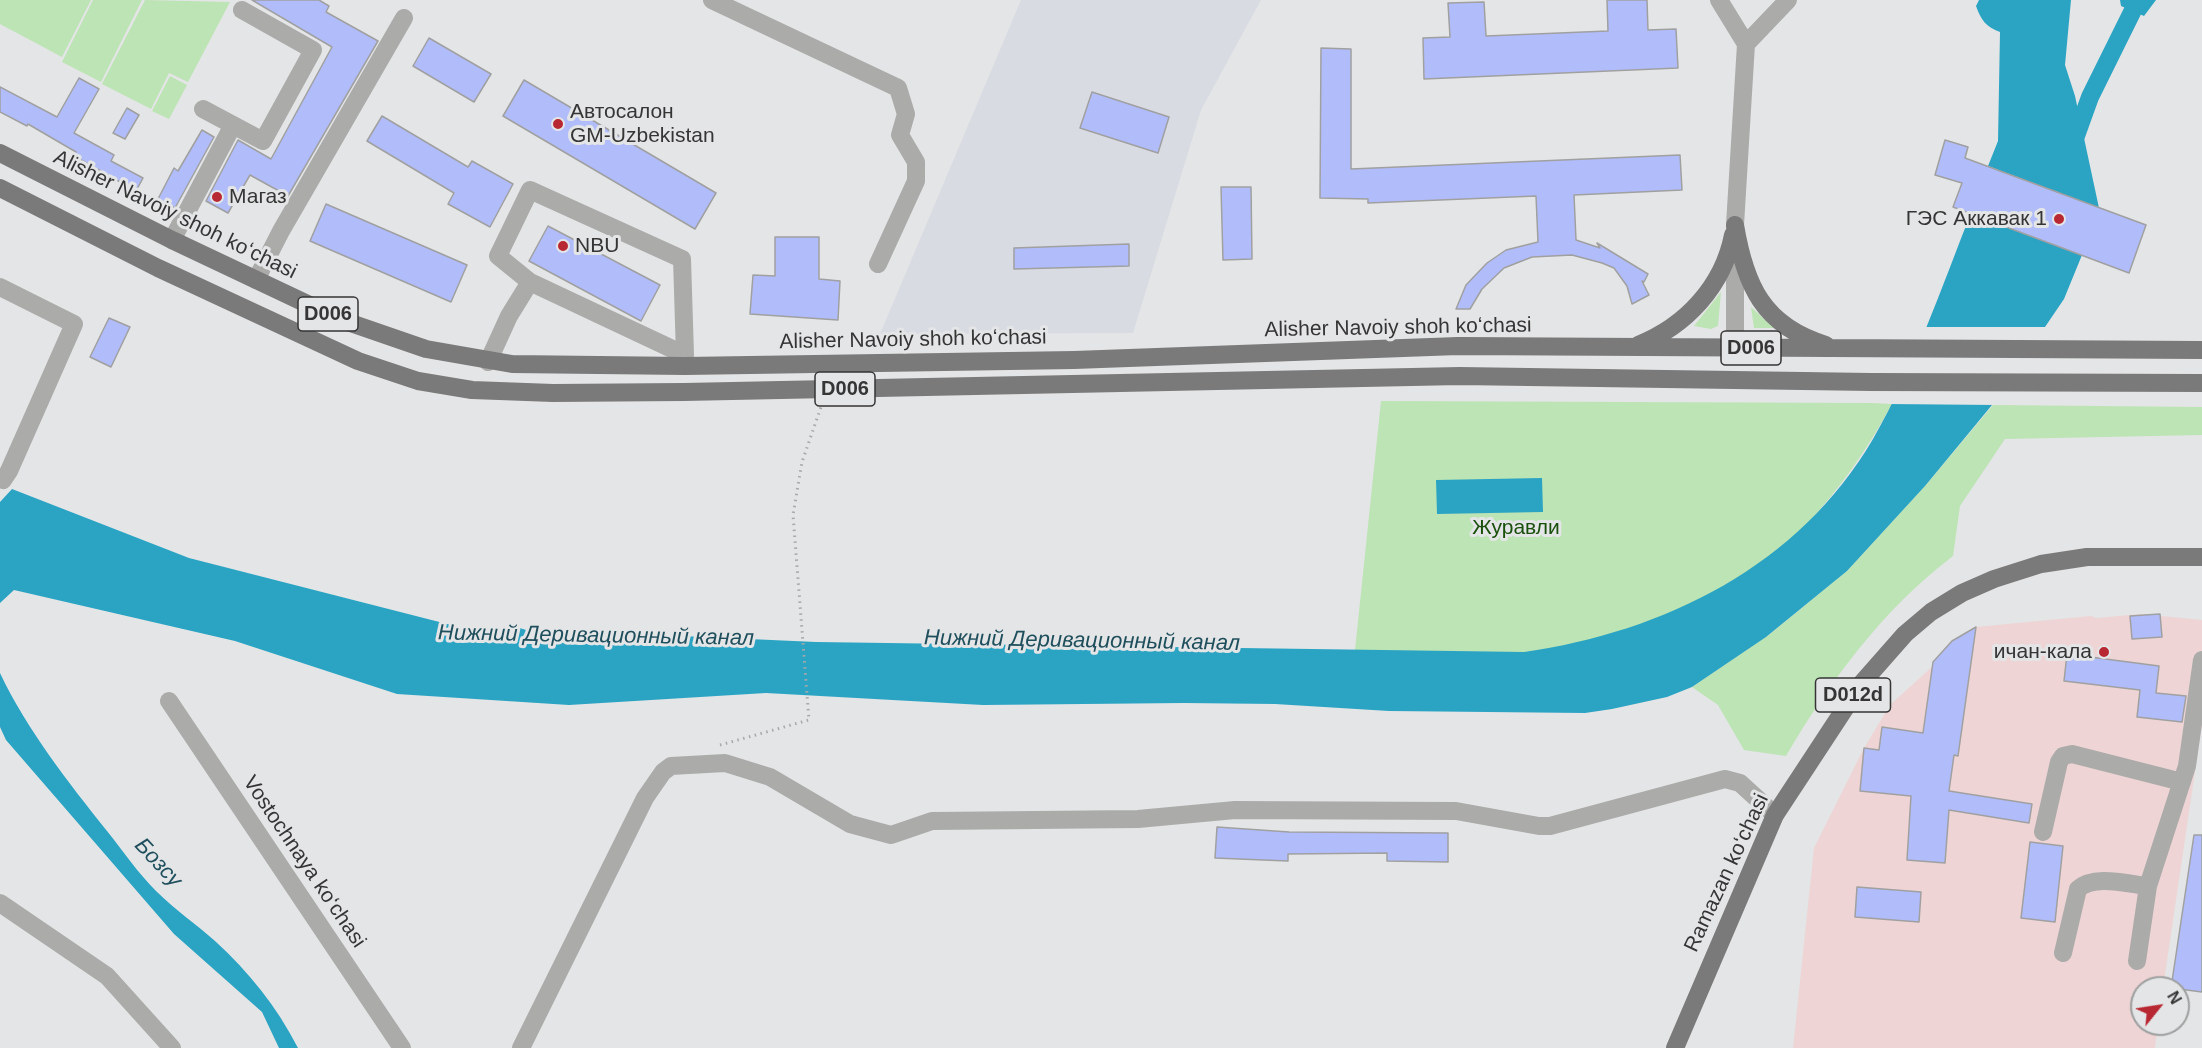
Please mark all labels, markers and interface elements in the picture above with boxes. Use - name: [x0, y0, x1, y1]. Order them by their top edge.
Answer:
- place label: Автосалон GM-Uzbekistan: [570, 99, 715, 149]
- marker: Автосалон GM-Uzbekistan: [551, 117, 565, 131]
- street label: Alisher Navoiy shoh koʻchasi: [49, 145, 301, 285]
- place label: Магаз: [229, 184, 287, 210]
- marker: Магаз: [210, 190, 224, 204]
- place label: ГЭС Аккавак 1: [1906, 206, 2047, 232]
- marker: ГЭС Аккавак 1: [2052, 212, 2066, 226]
- place label: NBU: [575, 233, 619, 259]
- marker: NBU: [556, 239, 570, 253]
- road number: D006: [298, 297, 358, 331]
- street label: Alisher Navoiy shoh koʻchasi: [1264, 313, 1532, 343]
- street label: Alisher Navoiy shoh koʻchasi: [779, 325, 1047, 355]
- road number: D006: [1721, 331, 1781, 365]
- road number: D006: [815, 372, 875, 406]
- park label: Журавли: [1472, 515, 1560, 541]
- water label: Нижний Деривационный канал: [438, 620, 754, 652]
- water label: Нижний Деривационный канал: [924, 625, 1240, 657]
- place label: ичан-кала: [1994, 639, 2092, 665]
- marker: ичан-кала: [2097, 645, 2111, 659]
- road number: D012d: [1816, 678, 1890, 712]
- street label: Vostochnaya ko‘chasi: [237, 771, 371, 953]
- street label: Ramazan ko‘chasi: [1679, 790, 1775, 956]
- water label: Бозсу: [129, 833, 187, 893]
- north arrow: [2130, 976, 2190, 1036]
- text: N: [2164, 988, 2185, 1007]

